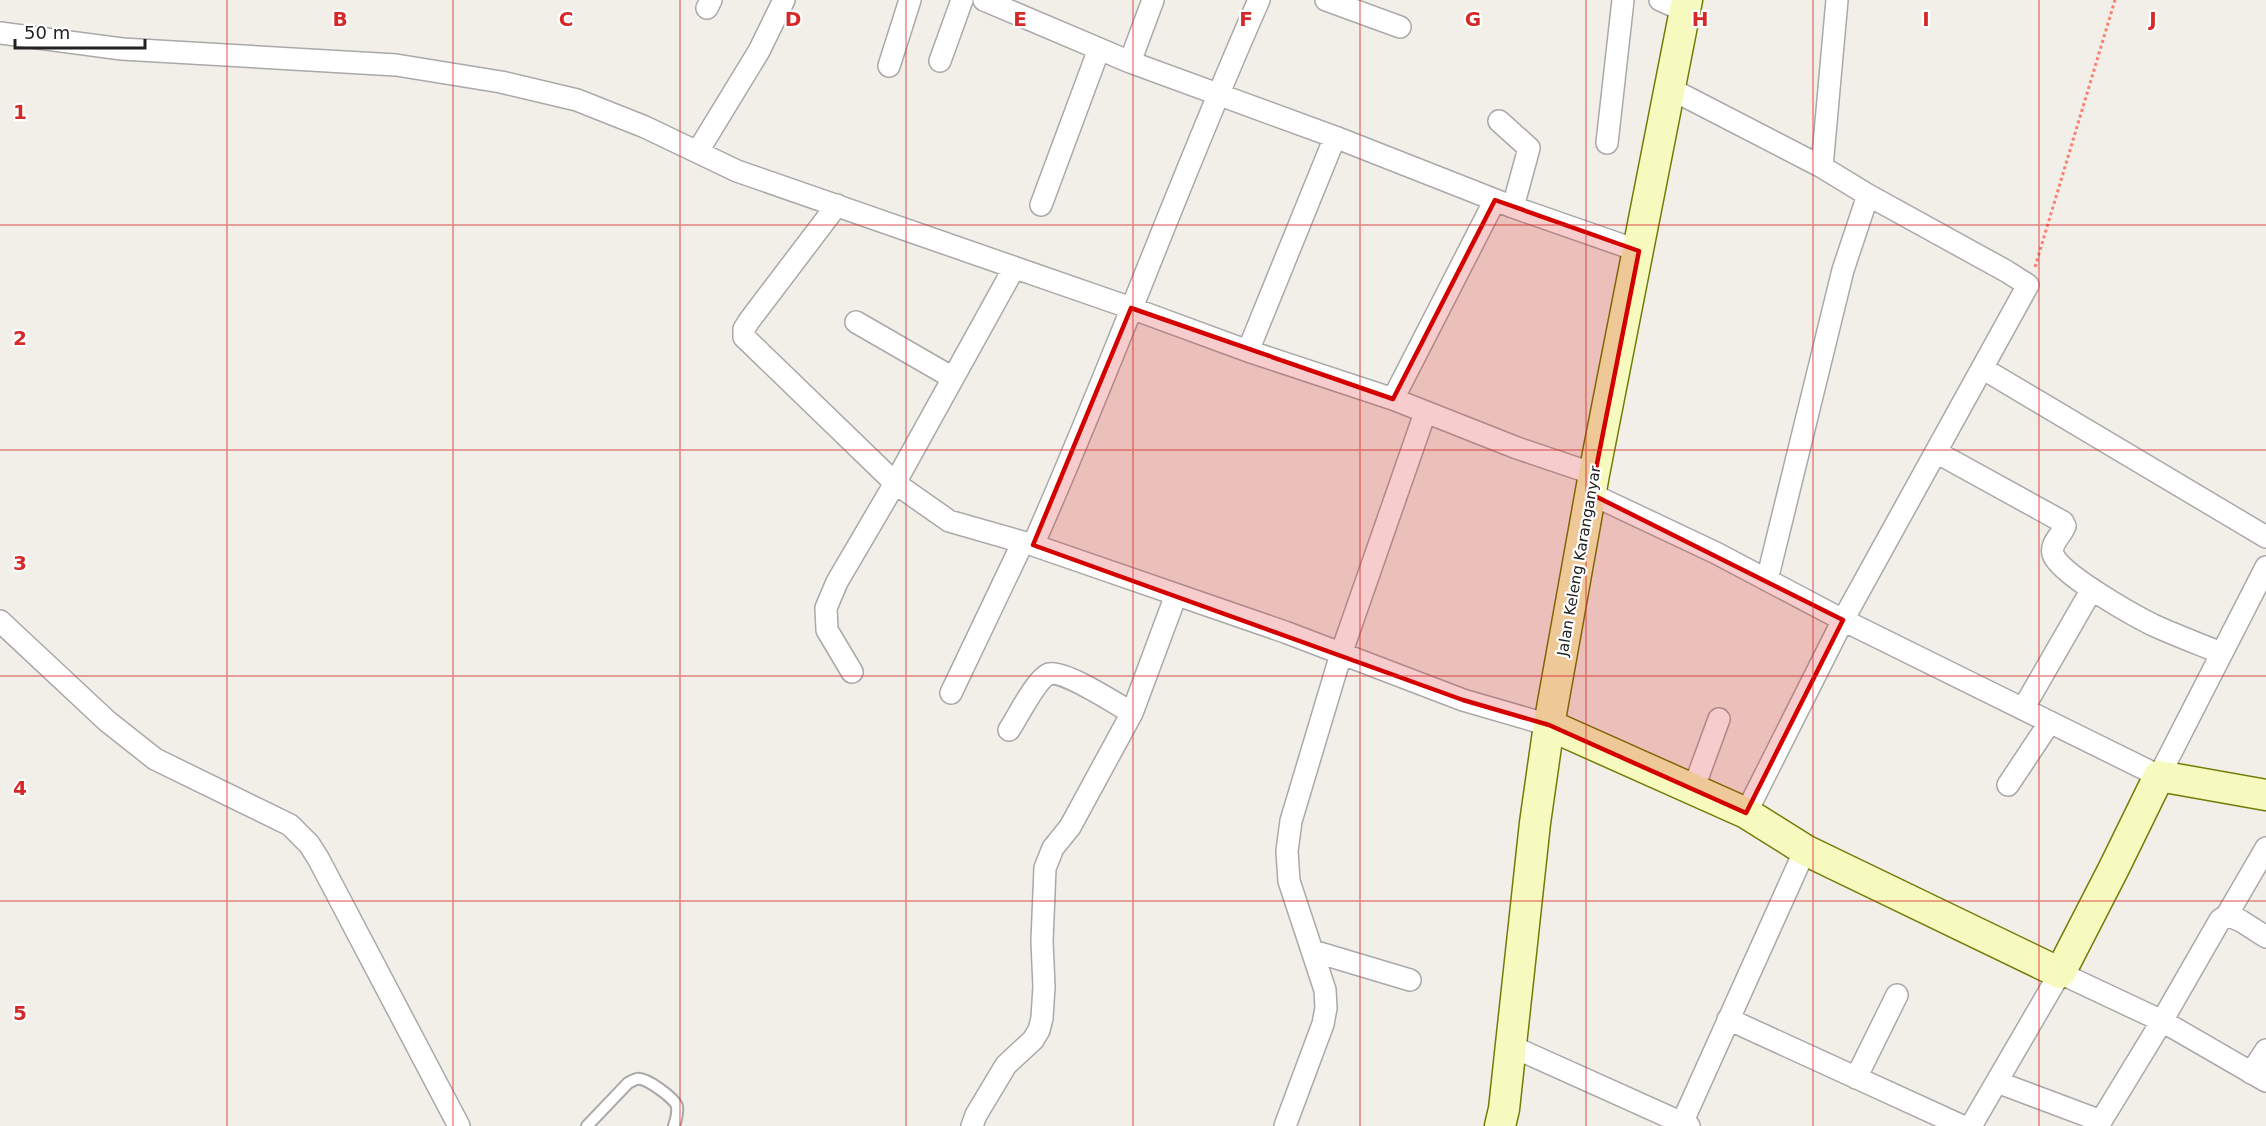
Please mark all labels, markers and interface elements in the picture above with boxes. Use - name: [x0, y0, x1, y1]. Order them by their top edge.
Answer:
- text: B: [332, 7, 348, 31]
- text: C: [559, 7, 573, 31]
- text: D: [785, 7, 801, 31]
- text: E: [1013, 7, 1027, 31]
- text: F: [1239, 7, 1253, 31]
- text: G: [1465, 7, 1481, 31]
- text: H: [1692, 7, 1708, 31]
- text: I: [1922, 7, 1930, 31]
- text: J: [2147, 7, 2157, 31]
- scale bar: [15, 12, 146, 50]
- text: 50 m: [24, 22, 70, 43]
- text: 1: [13, 100, 27, 124]
- text: 2: [13, 326, 27, 350]
- street label: Jalan Keleng Karanganyar: [1553, 464, 1605, 659]
- text: 3: [13, 551, 27, 575]
- text: 4: [13, 776, 27, 800]
- text: 5: [13, 1001, 27, 1025]

